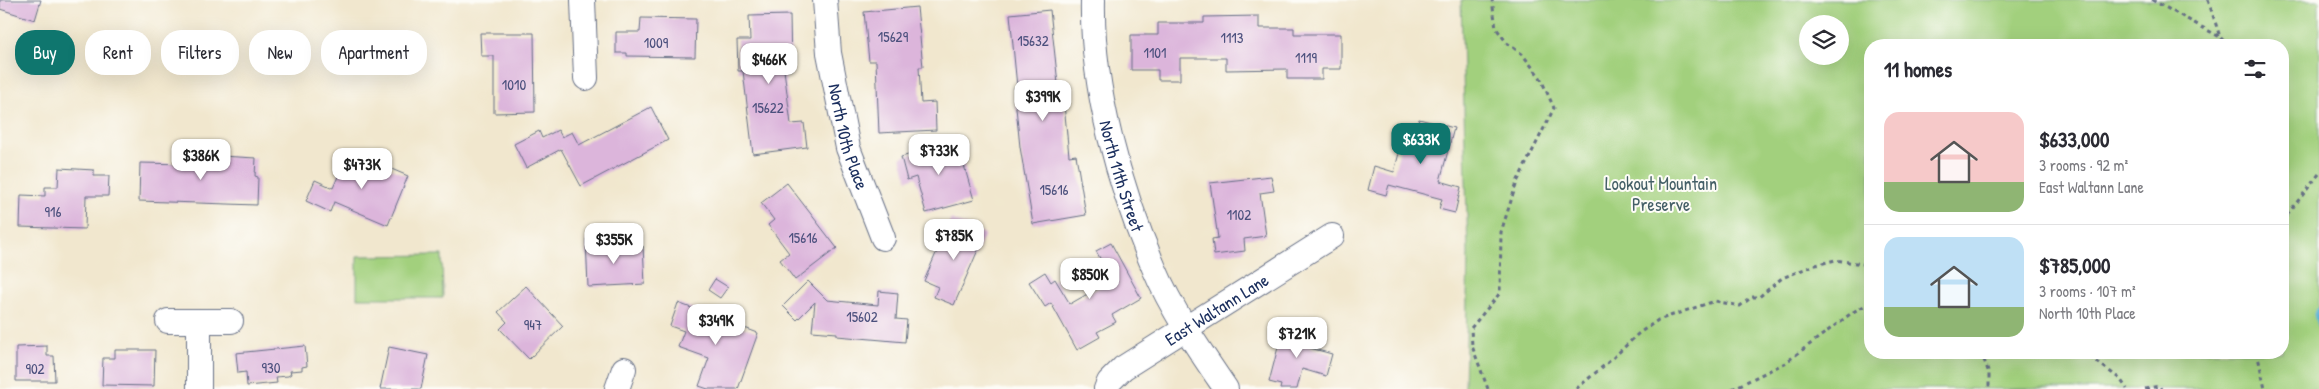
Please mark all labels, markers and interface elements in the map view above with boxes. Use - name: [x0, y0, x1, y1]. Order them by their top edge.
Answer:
- map controls: [1799, 15, 1849, 65]
- button: layers: [1799, 15, 1849, 65]
- house number: 15629: [878, 26, 909, 47]
- house number: 1113: [1220, 27, 1244, 48]
- chip: Buy: [15, 30, 75, 75]
- chip: Rent: [85, 30, 151, 75]
- chip: Filters: [161, 30, 239, 75]
- chip: New: [249, 30, 311, 75]
- chip: Apartment: [321, 30, 427, 75]
- house number: 15632: [1017, 30, 1049, 51]
- house number: 1009: [644, 32, 669, 53]
- pin: $466K: [734, 42, 804, 85]
- house number: 1101: [1143, 42, 1167, 63]
- house number: 1119: [1295, 47, 1317, 68]
- text: $466K: [751, 48, 787, 70]
- text: 11 homes: [1884, 55, 1952, 84]
- icon: filters: [2241, 55, 2269, 83]
- house number: 1010: [502, 74, 526, 95]
- pin: $399K: [1008, 80, 1078, 122]
- street label: North 10th Place: [823, 81, 875, 193]
- text: $399K: [1025, 85, 1061, 107]
- house number: 15622: [752, 97, 784, 118]
- street label: North 11th Street: [1094, 118, 1151, 236]
- pin: $633K: [1386, 122, 1456, 165]
- text: $633,000: [2039, 125, 2109, 154]
- text: $633K: [1402, 128, 1440, 150]
- icon: home: [1924, 132, 1984, 192]
- pin: $733K: [904, 134, 974, 176]
- pin: $386K: [166, 138, 236, 181]
- text: $733K: [920, 139, 958, 161]
- text: $386K: [183, 144, 219, 166]
- pin: $473K: [327, 148, 397, 190]
- text: $473K: [343, 153, 381, 175]
- text: 3 rooms · 92 m²: [2039, 154, 2128, 176]
- park label: Lookout Mountain Preserve: [1605, 171, 1717, 217]
- text: East Waltann Lane: [2039, 176, 2144, 198]
- house number: 15616: [1039, 179, 1069, 200]
- house number: 916: [45, 201, 61, 222]
- house number: 1102: [1227, 204, 1251, 225]
- pin: $785K: [919, 218, 989, 261]
- pin: $355K: [579, 222, 649, 265]
- text: $785K: [935, 224, 973, 246]
- house number: 15616: [788, 227, 818, 248]
- text: $355K: [595, 228, 633, 250]
- text: $785,000: [2039, 251, 2110, 280]
- icon: home: [1924, 257, 1984, 317]
- pin: $850K: [1055, 258, 1125, 300]
- text: $850K: [1071, 263, 1109, 285]
- street label: East Waltann Lane: [1160, 267, 1273, 351]
- text: 3 rooms · 107 m²: [2039, 280, 2136, 302]
- text: North 10th Place: [2039, 302, 2136, 324]
- pin: $349K: [681, 304, 751, 346]
- house number: 15602: [846, 306, 878, 327]
- text: $349K: [698, 309, 734, 331]
- house number: 947: [524, 314, 542, 335]
- pin: $721K: [1262, 316, 1332, 359]
- text: $721K: [1278, 322, 1316, 344]
- house number: 930: [262, 357, 281, 378]
- house number: 902: [25, 358, 45, 379]

